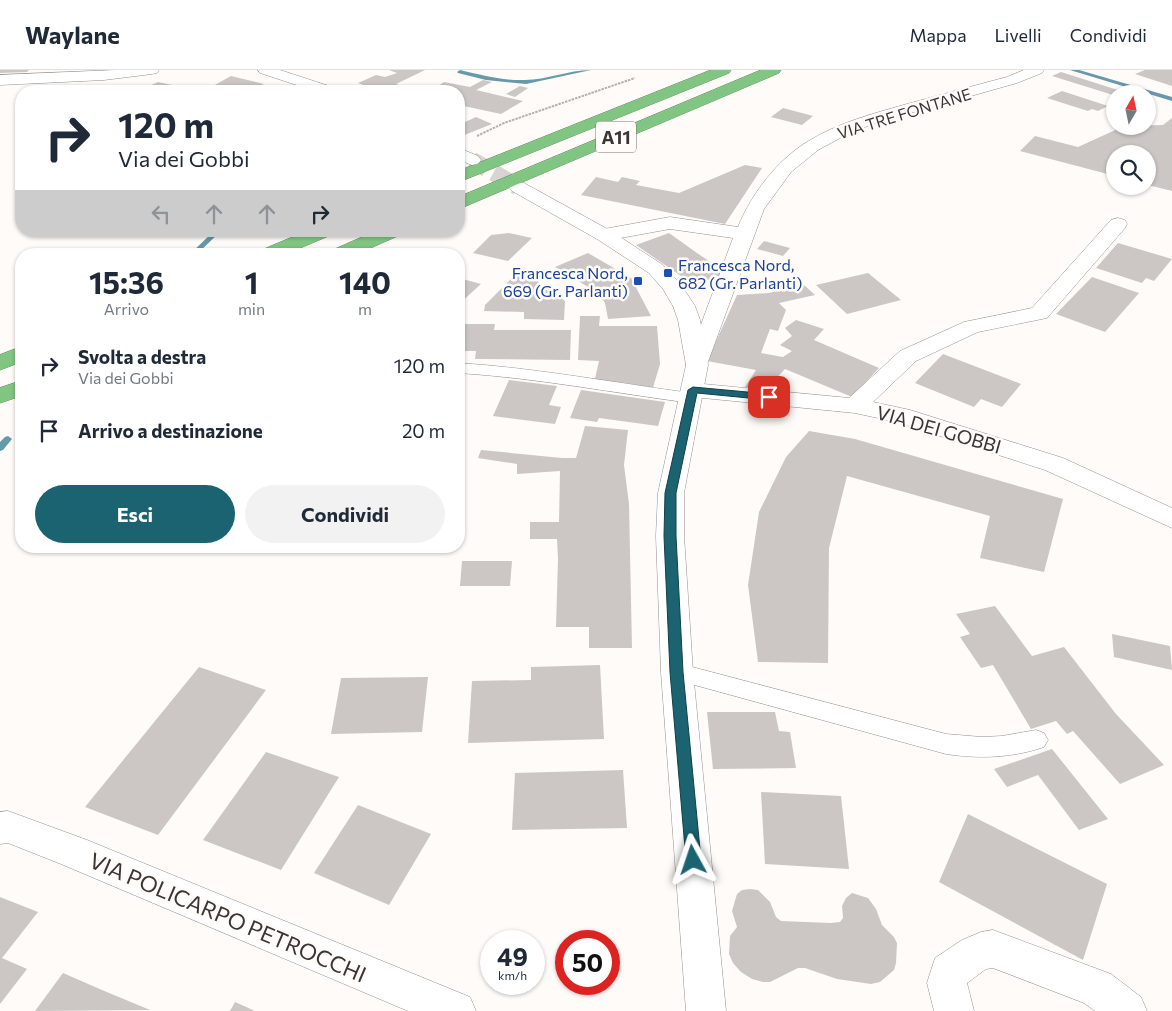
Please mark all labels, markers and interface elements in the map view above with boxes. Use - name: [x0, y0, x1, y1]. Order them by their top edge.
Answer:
- text: Waylane: [25, 20, 120, 49]
- text: Mappa: [909, 24, 967, 46]
- text: Livelli: [995, 24, 1042, 46]
- text: Condividi: [1070, 24, 1147, 46]
- street label: VIA TRE FONTANE: [835, 84, 973, 142]
- north arrow: [1106, 85, 1156, 135]
- map controls: [1106, 85, 1156, 195]
- text: 120 m: [118, 102, 214, 145]
- icon: right: [35, 105, 100, 170]
- road number: A11: [596, 122, 636, 152]
- text: Via dei Gobbi: [118, 145, 250, 172]
- button: search: [1106, 145, 1156, 195]
- icon: left: [147, 200, 175, 228]
- icon: ahead: [200, 200, 228, 228]
- icon: ahead: [253, 200, 281, 228]
- icon: right: [306, 200, 334, 228]
- place label: Francesca Nord, 682 (Gr. Parlanti): [678, 255, 802, 292]
- text: 15:36: [89, 263, 164, 300]
- text: 1: [245, 263, 258, 300]
- text: 140: [339, 263, 391, 300]
- place label: Francesca Nord, 669 (Gr. Parlanti): [503, 263, 628, 300]
- marker: Francesca Nord, 682 (Gr. Parlanti): [662, 267, 674, 279]
- marker: Francesca Nord, 669 (Gr. Parlanti): [632, 275, 644, 287]
- text: Arrivo: [104, 299, 149, 318]
- text: min: [238, 299, 265, 318]
- text: m: [358, 299, 372, 318]
- text: Svolta a destra: [78, 345, 206, 368]
- icon: right: [35, 352, 63, 380]
- text: 120 m: [394, 354, 445, 377]
- text: Via dei Gobbi: [78, 368, 174, 387]
- pin: [748, 376, 790, 418]
- icon: arrive: [755, 383, 783, 411]
- street label: VIA DEI GOBBI: [874, 400, 1004, 458]
- icon: arrive: [35, 417, 63, 445]
- text: Arrivo a destinazione: [78, 419, 263, 442]
- text: 20 m: [402, 419, 445, 442]
- button: Esci: [35, 485, 235, 543]
- button: Condividi: [245, 485, 445, 543]
- position arrow: [666, 833, 718, 885]
- street label: VIA POLICARPO PETROCCHI: [85, 846, 371, 988]
- speed limit sign: 50: [555, 930, 620, 995]
- text: 49: [497, 941, 528, 971]
- text: km/h: [498, 968, 527, 982]

